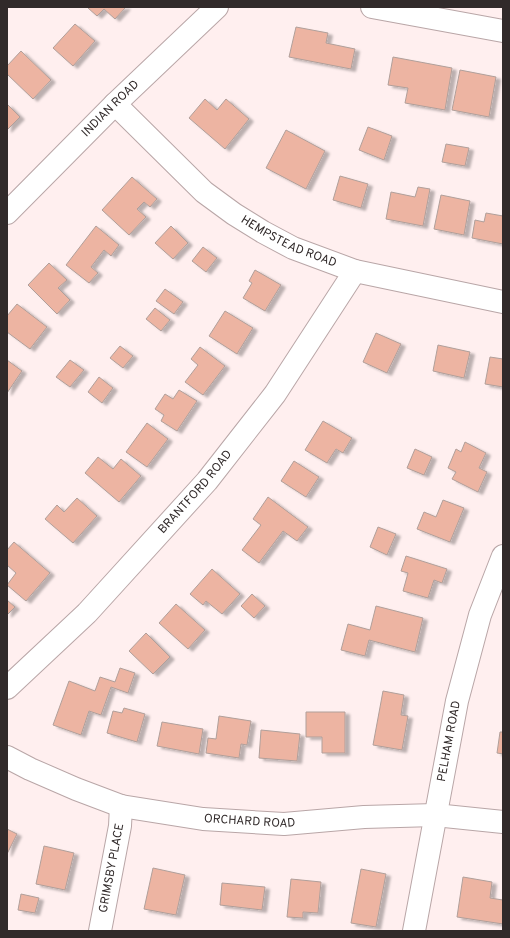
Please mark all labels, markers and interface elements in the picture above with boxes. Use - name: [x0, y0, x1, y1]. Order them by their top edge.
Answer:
- street label: INDIAN ROAD: [78, 77, 143, 141]
- street label: HEMPSTEAD ROAD: [238, 212, 339, 271]
- street label: BRANTFORD ROAD: [155, 447, 236, 537]
- street label: PELHAM ROAD: [434, 699, 465, 783]
- street label: ORCHARD ROAD: [203, 811, 296, 832]
- street label: GRIMSBY PLACE: [96, 822, 128, 914]

